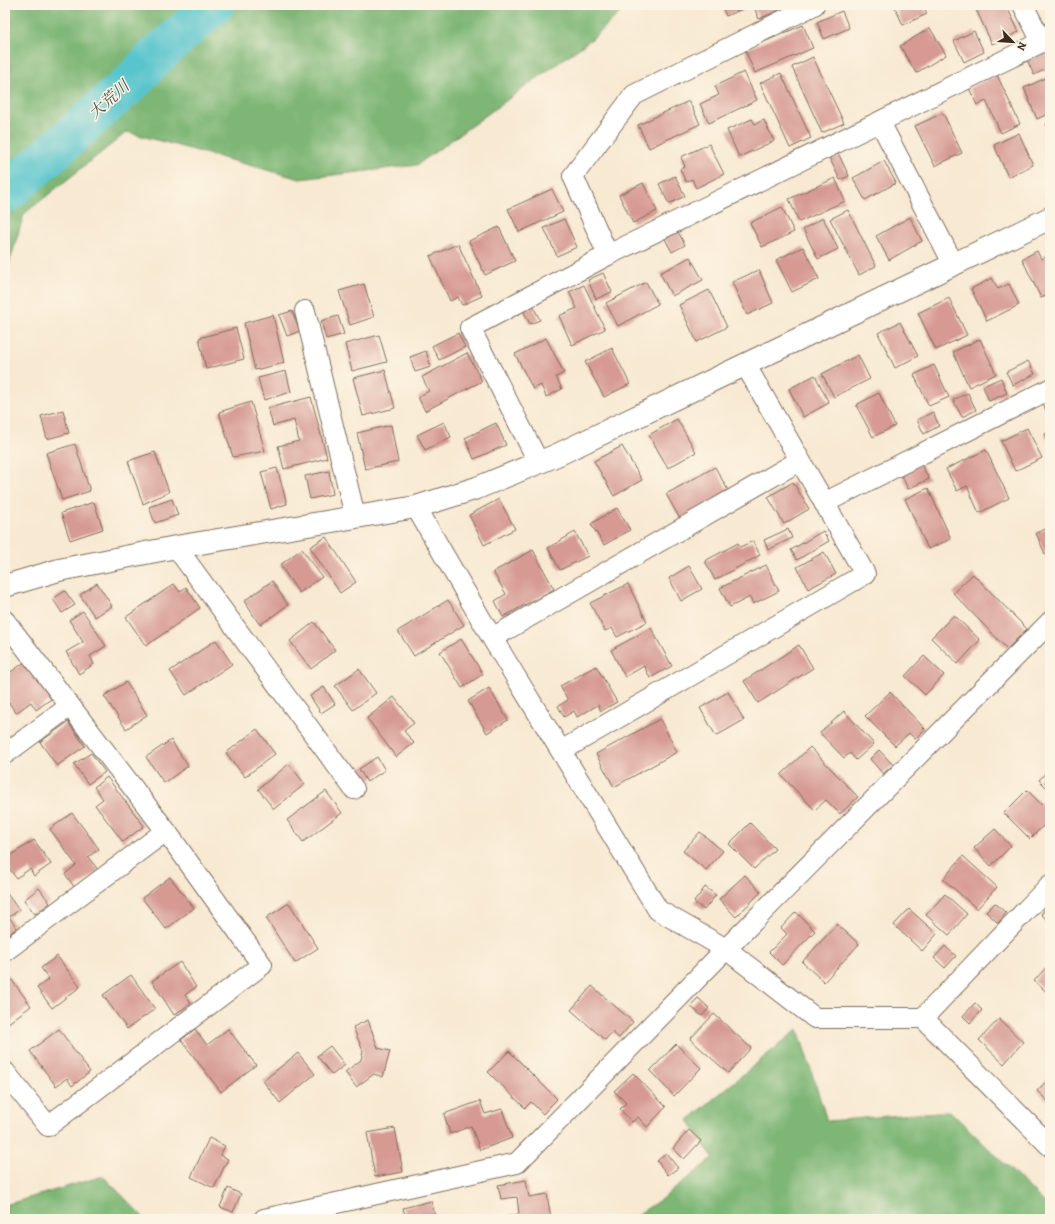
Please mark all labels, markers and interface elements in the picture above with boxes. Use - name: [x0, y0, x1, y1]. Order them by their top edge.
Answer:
- north arrow: [993, 22, 1033, 62]
- text: N: [1013, 39, 1030, 53]
- water label: 大荒川: [84, 74, 136, 124]

